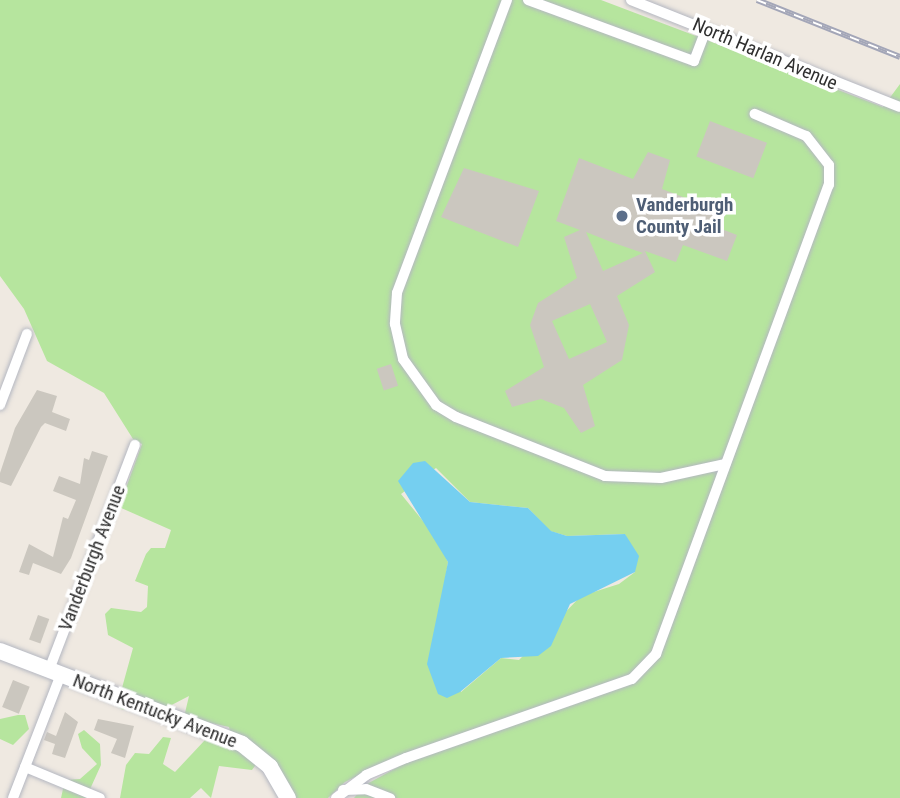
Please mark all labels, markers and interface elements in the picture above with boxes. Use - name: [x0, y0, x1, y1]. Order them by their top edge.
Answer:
- street label: North Harlan Avenue: [689, 13, 841, 95]
- place label: Vanderburgh County Jail: [636, 194, 733, 238]
- marker: Vanderburgh County Jail: [614, 208, 630, 224]
- street label: Vanderburgh Avenue: [54, 482, 130, 634]
- street label: North Kentucky Avenue: [70, 669, 240, 753]

